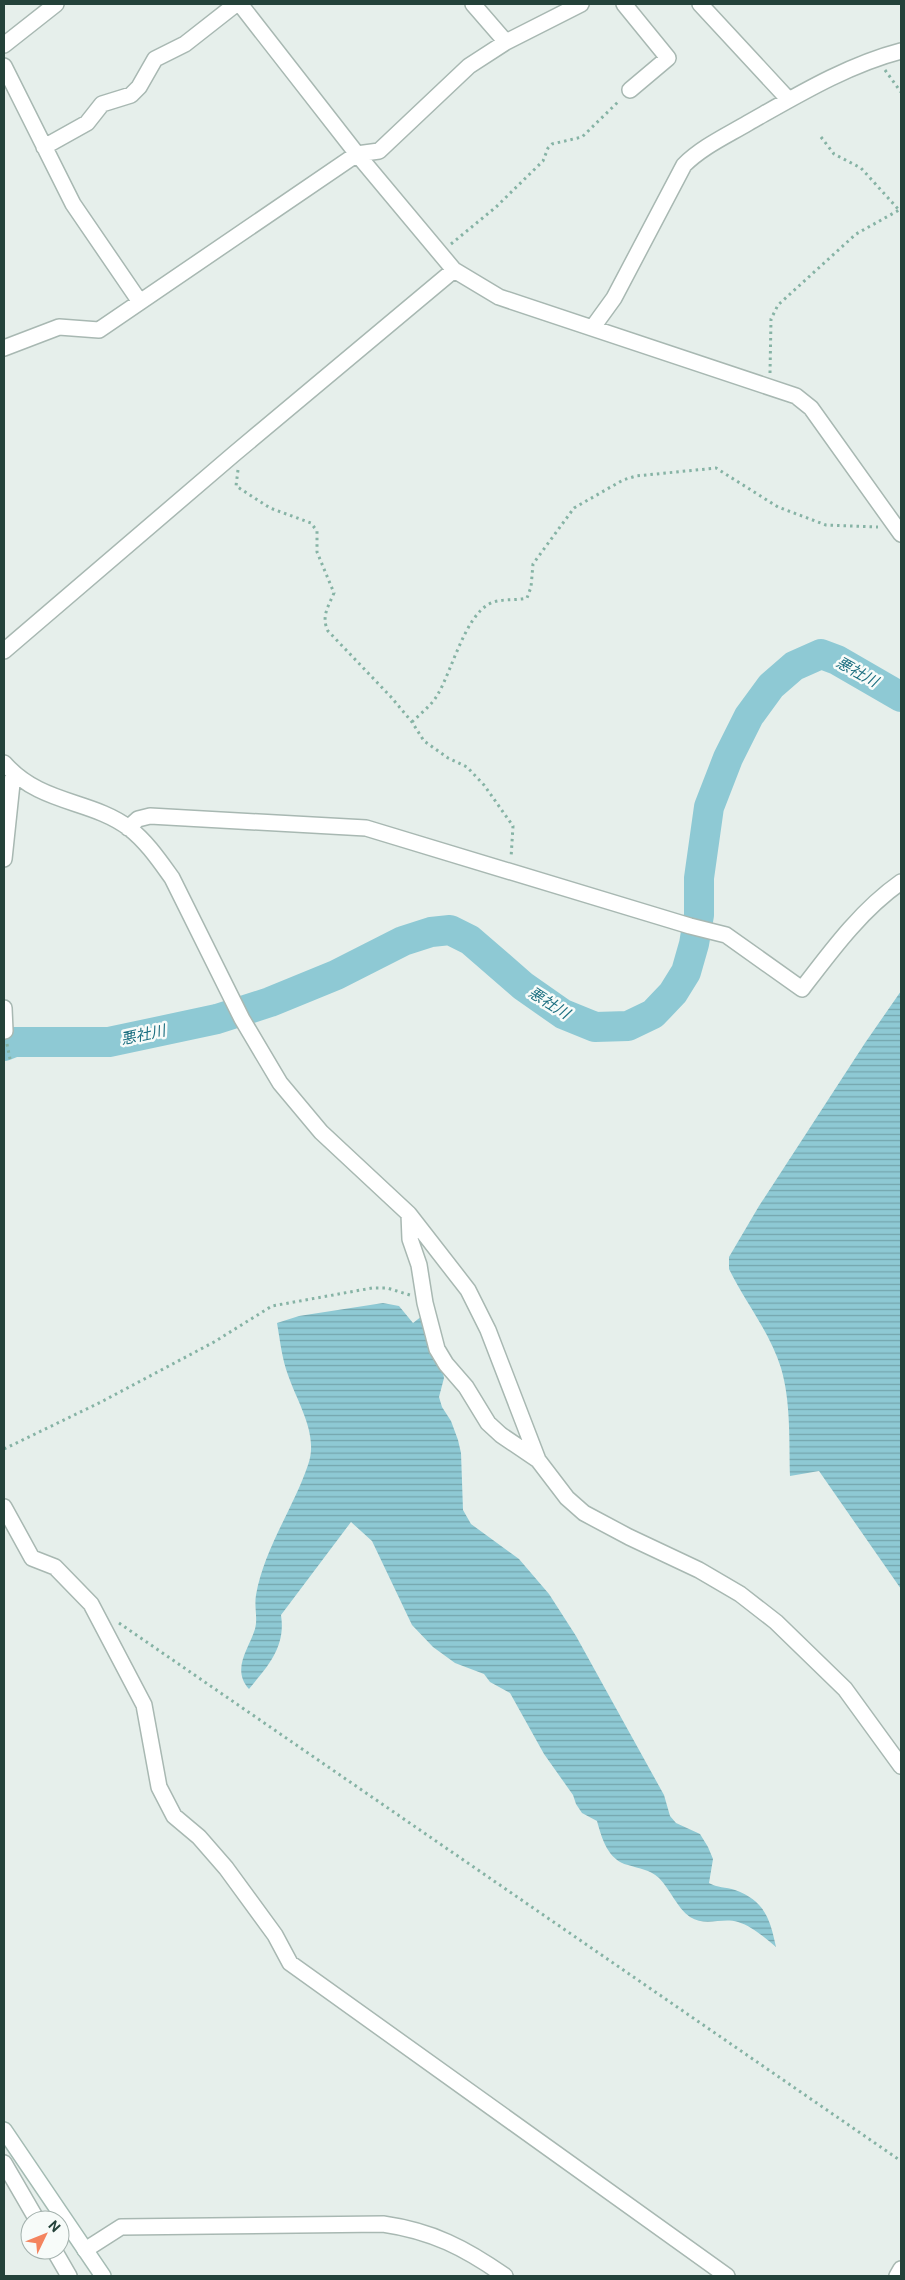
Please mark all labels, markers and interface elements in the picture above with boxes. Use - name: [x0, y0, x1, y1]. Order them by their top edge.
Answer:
- water label: 悪社川: [833, 653, 883, 692]
- water label: 悪社川: [525, 983, 575, 1024]
- water label: 悪社川: [119, 1021, 169, 1048]
- north arrow: [20, 2210, 70, 2260]
- text: N: [45, 2217, 64, 2235]

